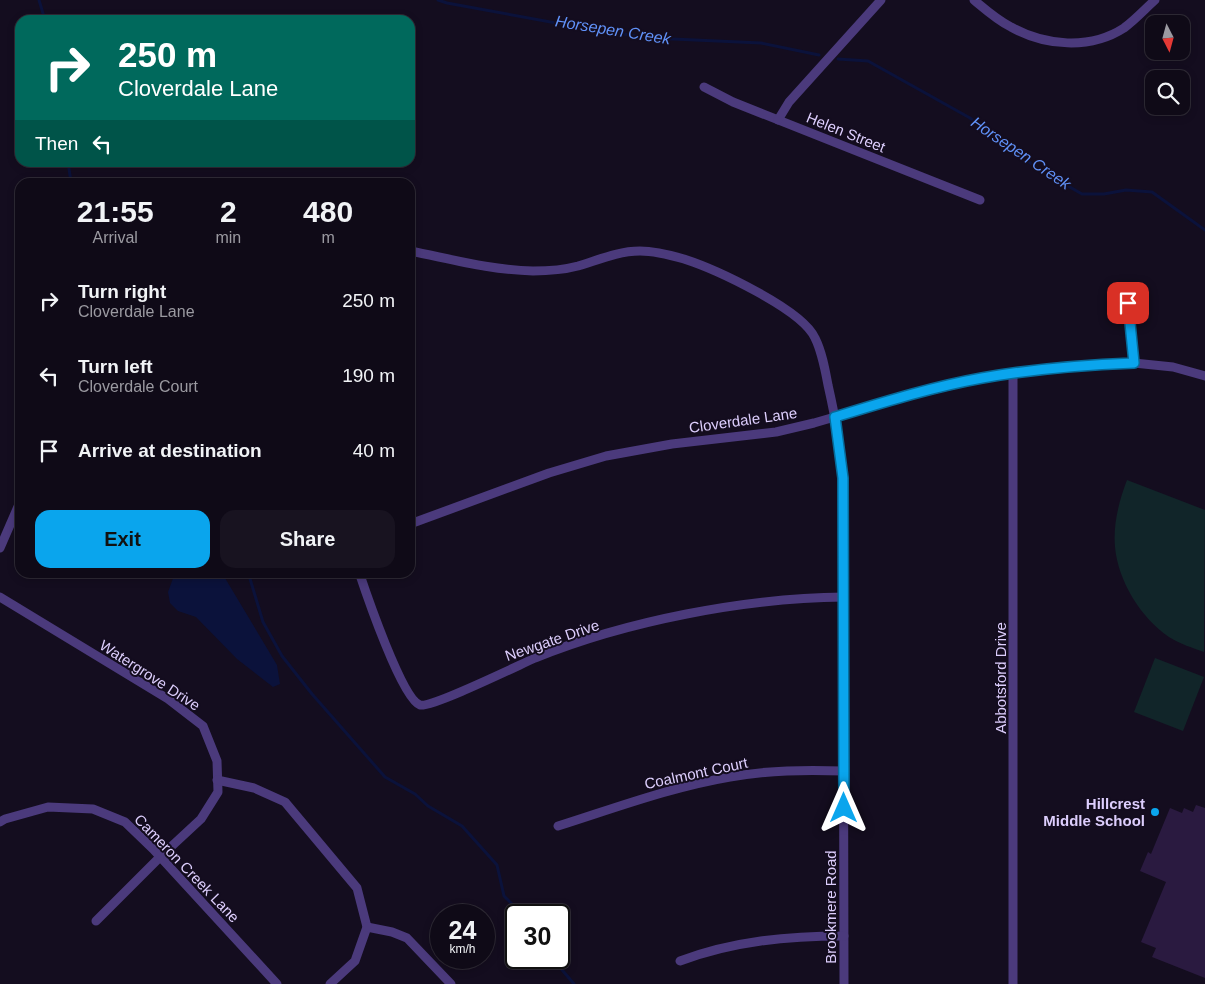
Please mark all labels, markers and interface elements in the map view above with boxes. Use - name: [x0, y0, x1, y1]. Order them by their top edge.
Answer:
- water label: Horsepen Creek: [554, 12, 673, 48]
- north arrow: [1145, 15, 1190, 60]
- map controls: [1145, 15, 1190, 115]
- icon: right: [35, 35, 100, 100]
- text: 250 m: [118, 35, 217, 74]
- button: search: [1145, 70, 1190, 115]
- text: Cloverdale Lane: [118, 76, 278, 101]
- street label: Helen Street: [804, 108, 889, 156]
- water label: Horsepen Creek: [968, 113, 1075, 193]
- icon: left: [88, 130, 116, 158]
- text: Then: [35, 133, 78, 154]
- text: 21:55: [77, 195, 154, 228]
- text: 2: [220, 195, 237, 228]
- text: 480: [303, 195, 353, 228]
- text: Arrival: [93, 229, 138, 246]
- text: min: [215, 229, 241, 246]
- text: m: [321, 229, 335, 246]
- text: Turn right: [78, 281, 166, 302]
- pin: [1107, 282, 1149, 324]
- icon: right: [35, 287, 63, 315]
- icon: arrive: [1114, 289, 1142, 317]
- text: 250 m: [342, 290, 395, 311]
- text: Cloverdale Lane: [78, 303, 195, 320]
- text: Turn left: [78, 356, 153, 377]
- icon: left: [35, 362, 63, 390]
- text: 190 m: [342, 365, 395, 386]
- text: Cloverdale Court: [78, 378, 198, 395]
- street label: Cloverdale Lane: [688, 404, 798, 436]
- icon: arrive: [35, 437, 63, 465]
- text: Arrive at destination: [78, 440, 262, 461]
- text: 40 m: [353, 440, 395, 461]
- button: Exit: [35, 510, 210, 568]
- button: Share: [220, 510, 395, 568]
- street label: Newgate Drive: [503, 616, 601, 664]
- street label: Abbotsford Drive: [992, 622, 1009, 734]
- street label: Watergrove Drive: [97, 636, 203, 714]
- street label: Coalmont Court: [643, 754, 750, 792]
- position arrow: [817, 781, 869, 833]
- place label: Hillcrest Middle School: [1043, 795, 1145, 829]
- marker: Hillcrest Middle School: [1149, 806, 1161, 818]
- street label: Cameron Creek Lane: [131, 811, 243, 925]
- street label: Brookmere Road: [822, 850, 839, 964]
- speed limit sign: 30: [505, 904, 570, 969]
- text: 24: [449, 916, 476, 944]
- text: km/h: [449, 942, 476, 956]

